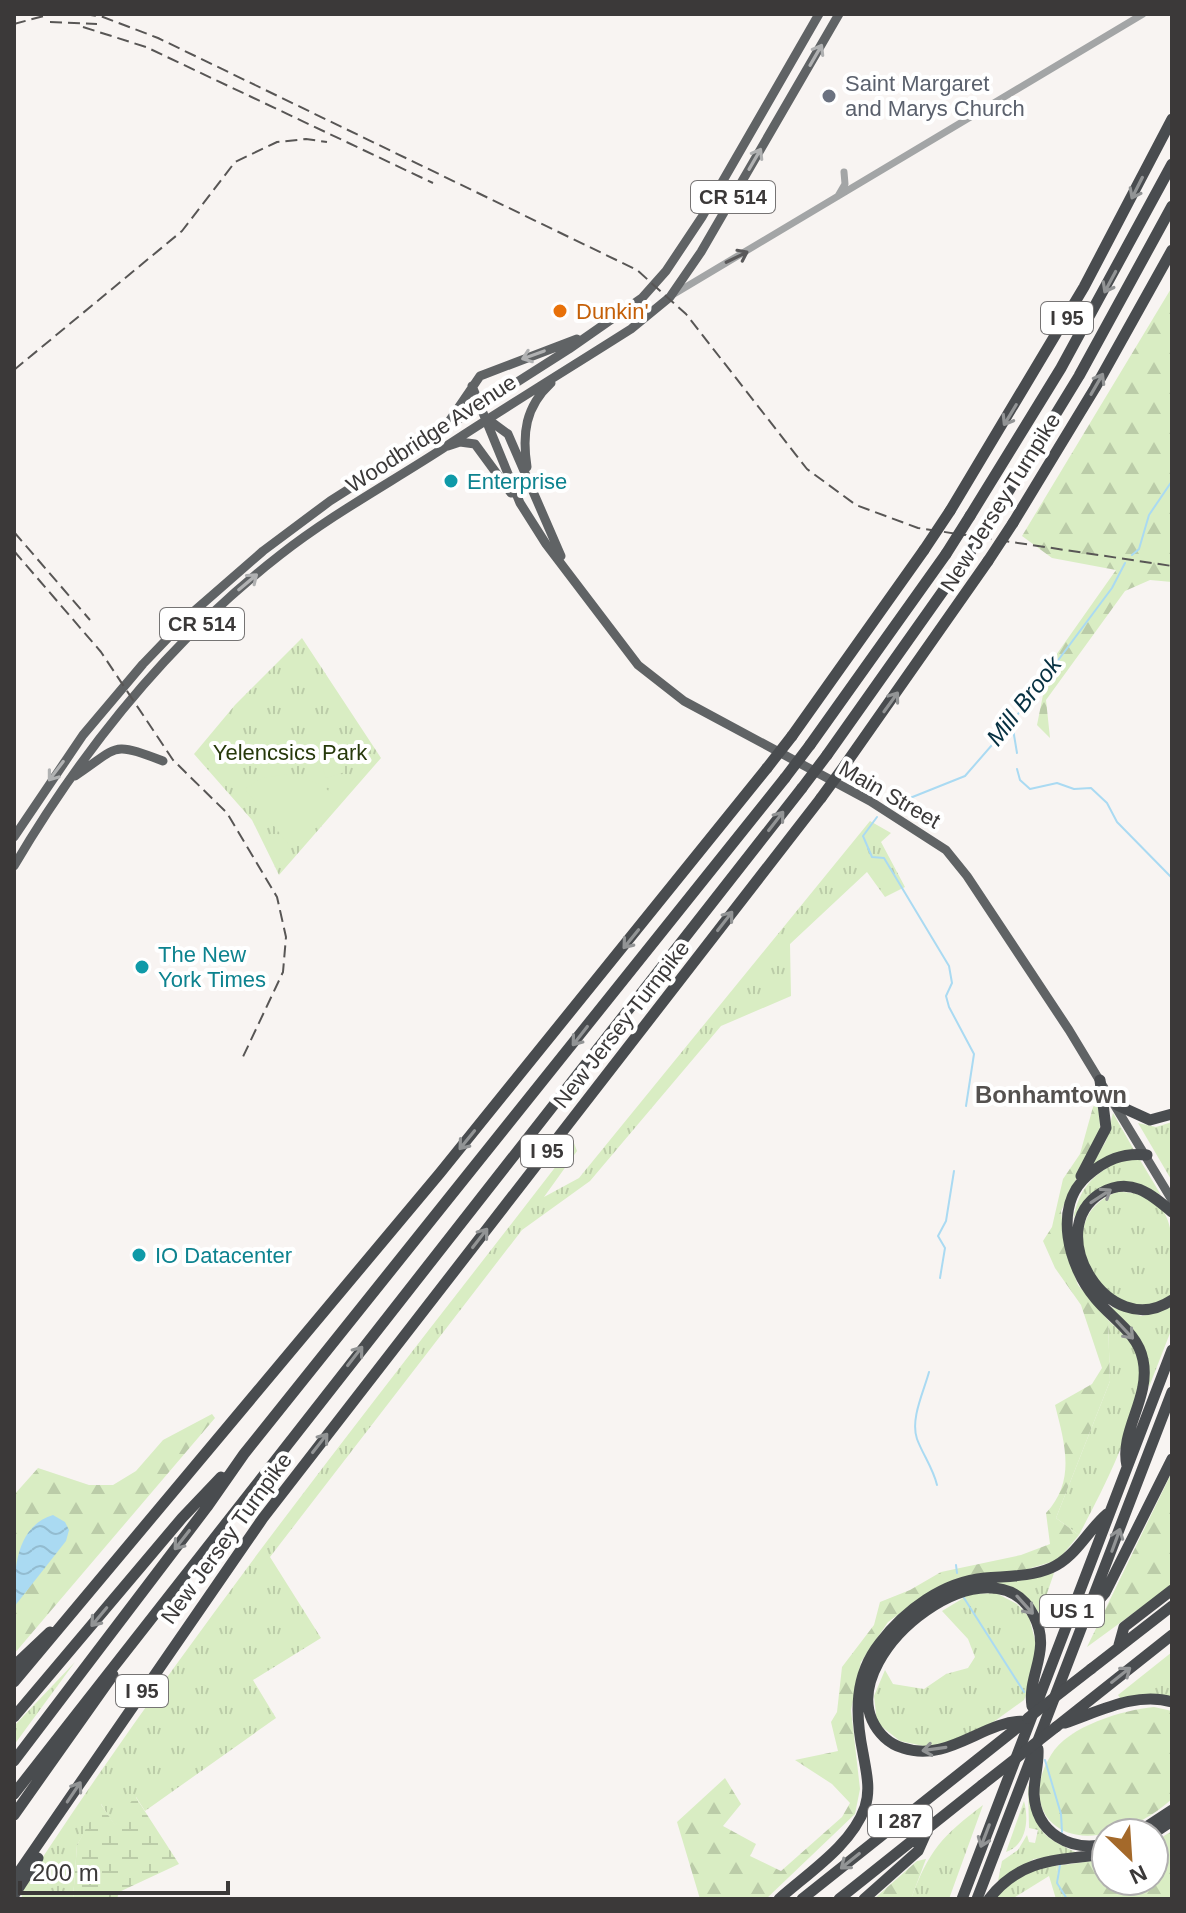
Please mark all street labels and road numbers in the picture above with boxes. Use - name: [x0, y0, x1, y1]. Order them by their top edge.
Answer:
- road number: CR 514: [691, 181, 775, 213]
- road number: I 95: [1041, 302, 1093, 334]
- street label: Woodbridge Avenue: [342, 369, 521, 498]
- street label: New Jersey Turnpike: [935, 409, 1065, 596]
- road number: CR 514: [160, 608, 244, 640]
- street label: Main Street: [835, 755, 945, 833]
- street label: New Jersey Turnpike: [548, 936, 694, 1113]
- road number: I 95: [521, 1135, 573, 1167]
- street label: New Jersey Turnpike: [156, 1448, 297, 1629]
- road number: US 1: [1040, 1595, 1104, 1627]
- road number: I 95: [116, 1675, 168, 1707]
- road number: I 287: [868, 1805, 932, 1837]

